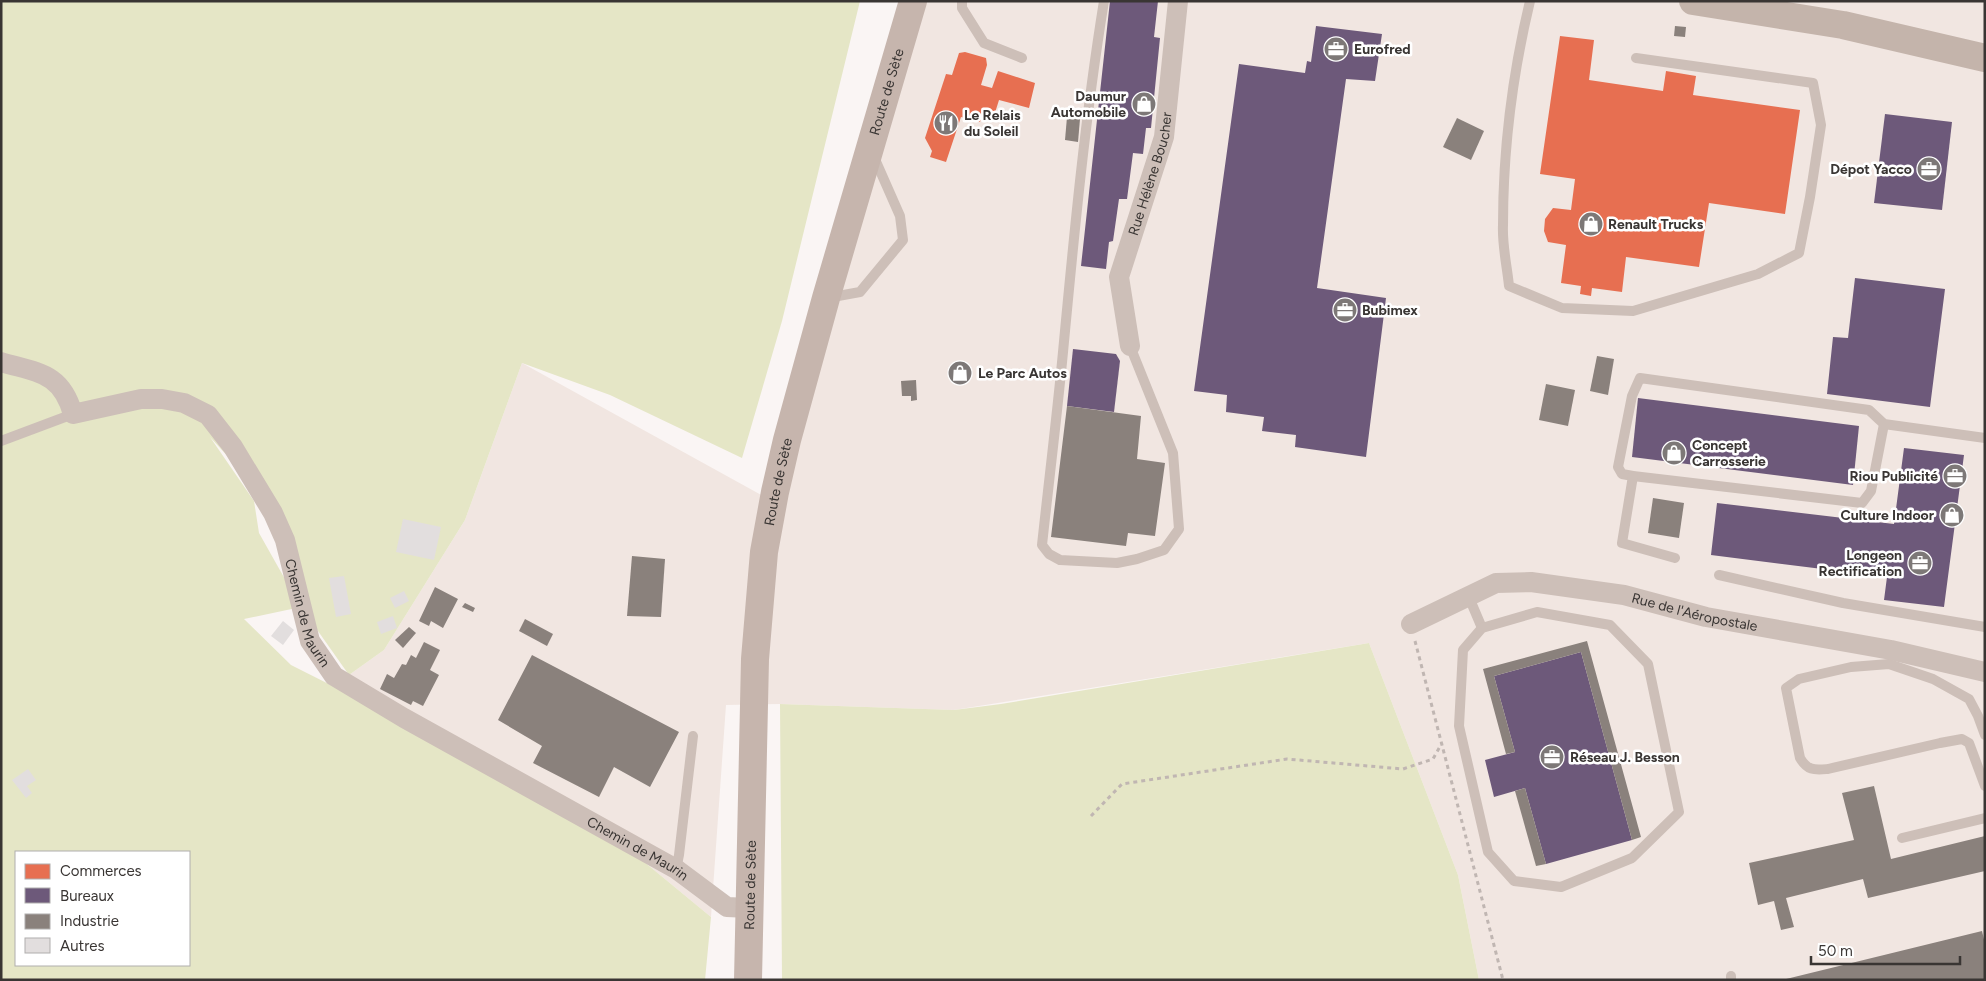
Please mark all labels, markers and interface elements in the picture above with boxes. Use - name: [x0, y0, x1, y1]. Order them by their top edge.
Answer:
- office icon: Eurofred: [1323, 36, 1349, 62]
- place label: Eurofred: [1354, 41, 1411, 58]
- street label: Route de Sète: [866, 46, 907, 137]
- place label: Daumur Automobile: [1051, 88, 1127, 121]
- shop icon: Daumur Automobile: [1131, 91, 1157, 117]
- place label: Le Relais du Soleil: [964, 107, 1021, 140]
- restaurant icon: Le Relais du Soleil: [933, 110, 959, 136]
- street label: Rue Hélène Boucher: [1124, 111, 1175, 238]
- office icon: Dépot Yacco: [1916, 156, 1942, 182]
- place label: Dépot Yacco: [1830, 161, 1912, 178]
- shop icon: Renault Trucks: [1578, 211, 1604, 237]
- place label: Renault Trucks: [1608, 216, 1704, 233]
- office icon: Bubimex: [1332, 297, 1358, 323]
- place label: Bubimex: [1362, 302, 1418, 319]
- shop icon: Le Parc Autos: [947, 360, 973, 386]
- place label: Le Parc Autos: [978, 365, 1067, 382]
- street label: Route de Sète: [760, 436, 796, 527]
- place label: Concept Carrosserie: [1692, 437, 1766, 470]
- shop icon: Concept Carrosserie: [1661, 440, 1687, 466]
- office icon: Riou Publicité: [1942, 463, 1968, 489]
- place label: Riou Publicité: [1849, 468, 1938, 485]
- shop icon: Culture Indoor: [1939, 502, 1965, 528]
- place label: Culture Indoor: [1841, 507, 1935, 524]
- place label: Longeon Rectification: [1819, 547, 1902, 580]
- office icon: Longeon Rectification: [1907, 550, 1933, 576]
- street label: Chemin de Maurin: [281, 557, 334, 670]
- street label: Rue de l'Aéropostale: [1630, 589, 1759, 635]
- office icon: Réseau J. Besson: [1539, 744, 1565, 770]
- place label: Réseau J. Besson: [1570, 749, 1680, 766]
- street label: Chemin de Maurin: [584, 813, 692, 884]
- street label: Route de Sète: [741, 840, 760, 930]
- legend: [15, 851, 190, 966]
- text: Commerces: [60, 862, 142, 880]
- text: Bureaux: [60, 887, 114, 905]
- text: Industrie: [60, 912, 119, 930]
- scale bar: [1811, 934, 1960, 966]
- text: Autres: [60, 937, 104, 955]
- text: 50 m: [1818, 942, 1853, 960]

